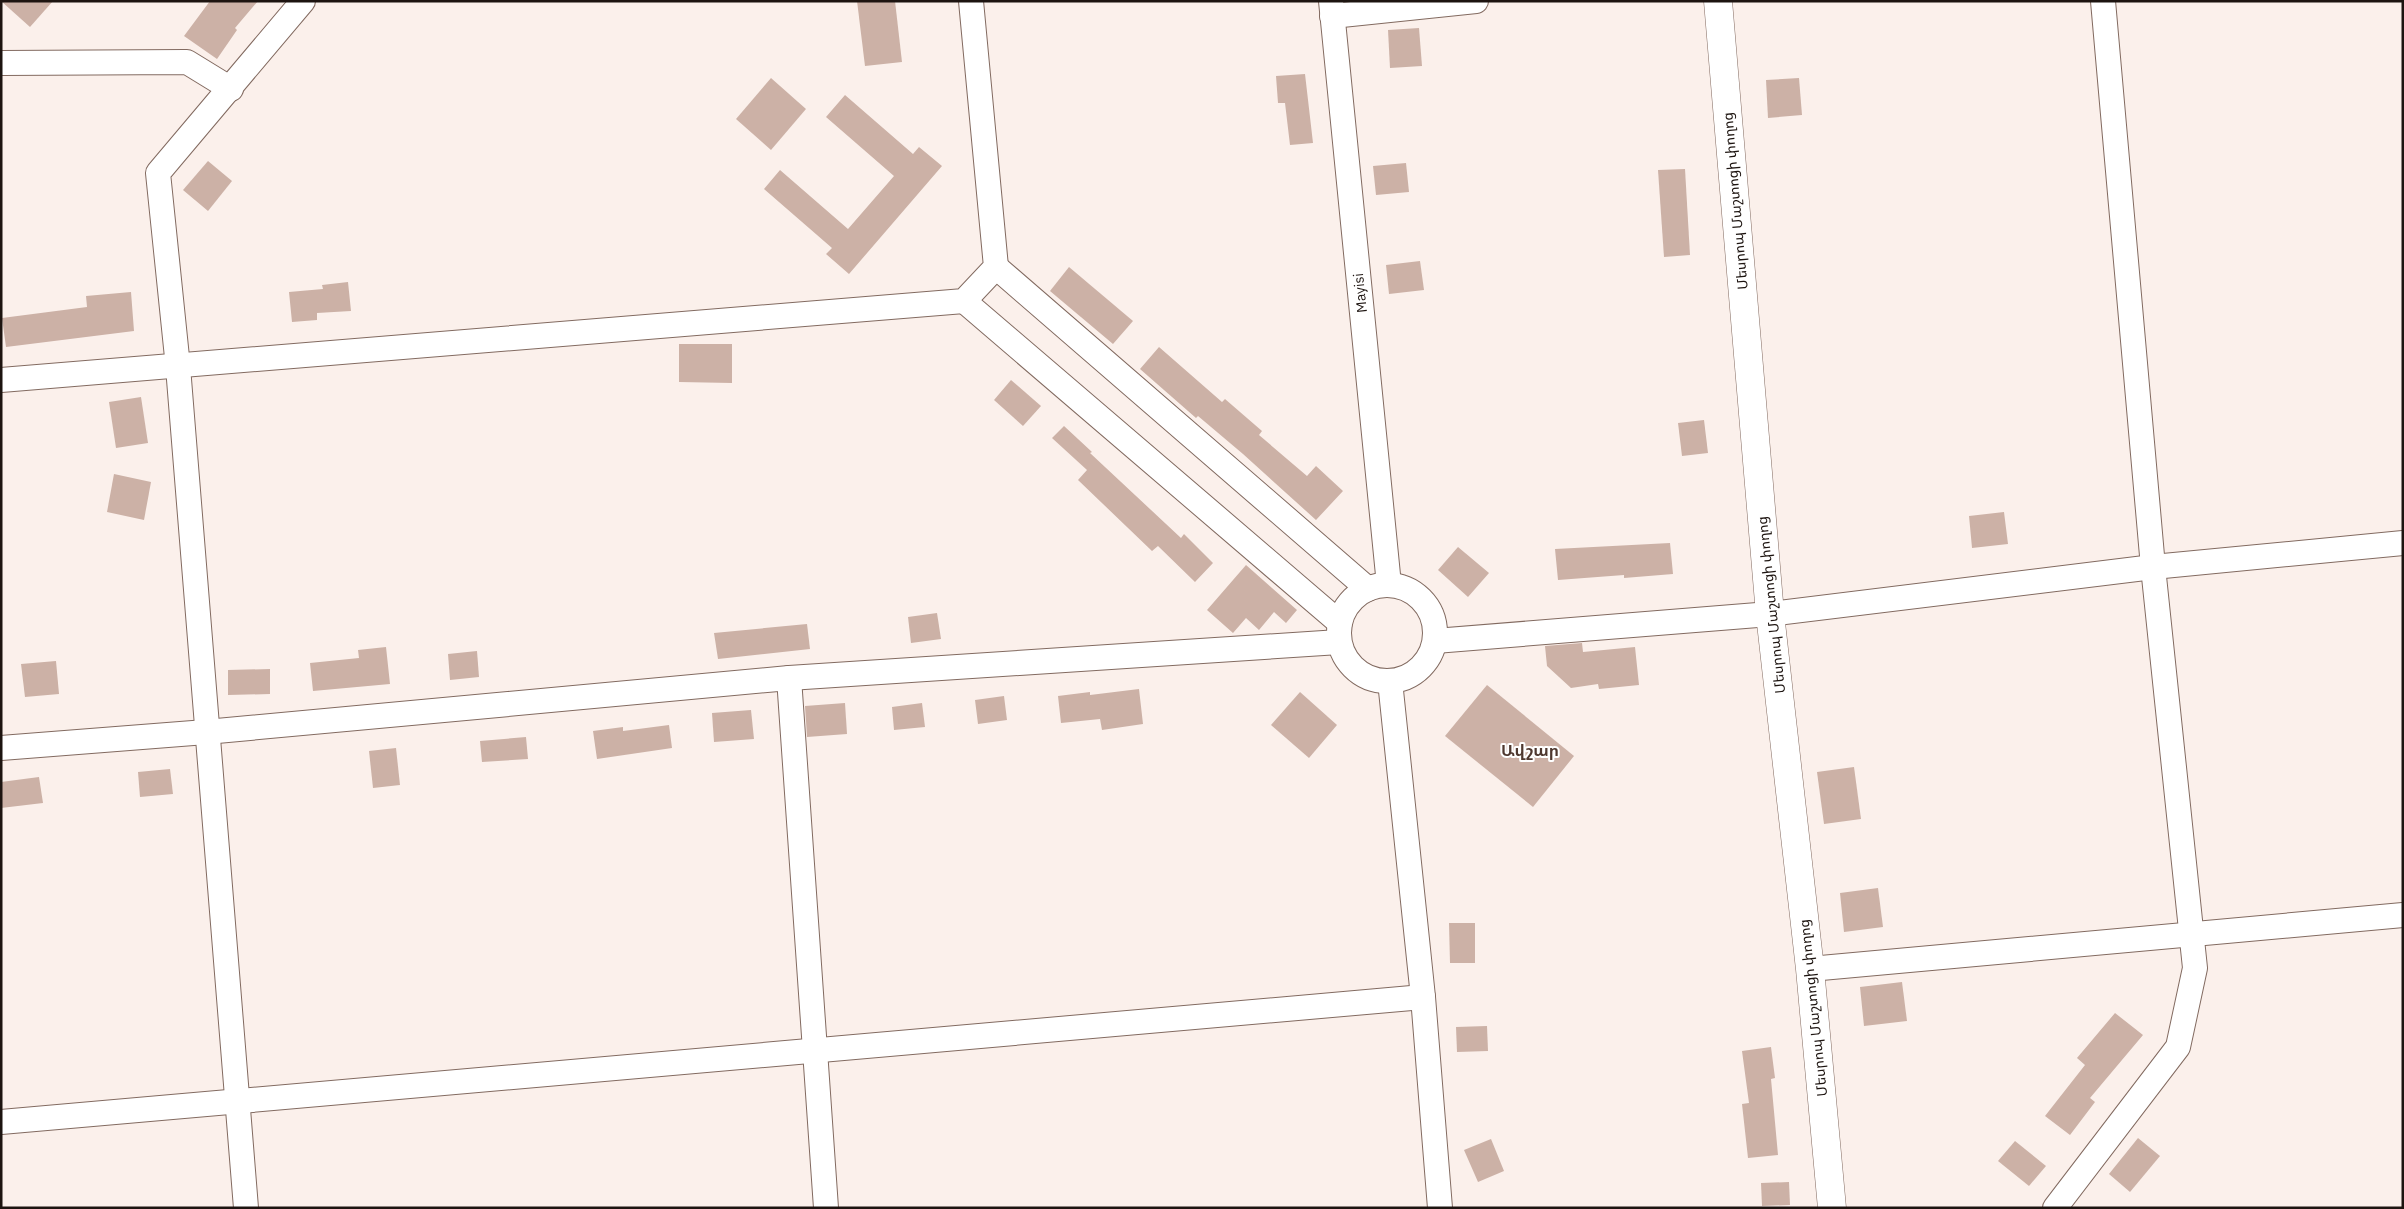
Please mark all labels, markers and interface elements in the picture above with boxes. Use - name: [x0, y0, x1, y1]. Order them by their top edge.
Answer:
- street label: Մեսրոպ Մաշտոցի փողոց: [1718, 112, 1752, 290]
- street label: Mayisi: [1349, 272, 1371, 314]
- street label: Մեսրոպ Մաշտոցի փողոց: [1753, 516, 1789, 694]
- district label: Ավշար: [1501, 740, 1559, 760]
- street label: Մեսրոպ Մաշտոցի փողոց: [1795, 919, 1831, 1097]

